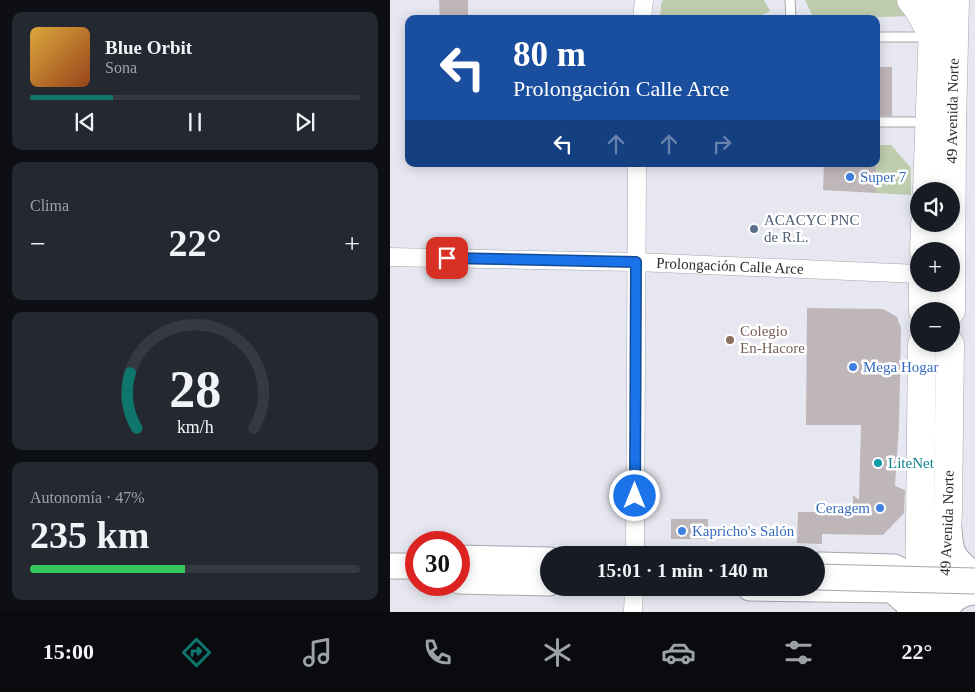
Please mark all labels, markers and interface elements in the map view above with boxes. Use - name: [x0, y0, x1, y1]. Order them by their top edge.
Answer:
- icon: left: [430, 35, 495, 100]
- text: 80 m: [513, 35, 586, 74]
- text: Blue Orbit: [105, 37, 192, 58]
- street label: 49 Avenida Norte: [944, 58, 962, 164]
- text: Sona: [105, 59, 137, 76]
- text: Prolongación Calle Arce: [513, 76, 729, 101]
- icon: previous: [71, 108, 99, 136]
- icon: pause: [181, 108, 209, 136]
- icon: next: [291, 108, 319, 136]
- icon: left: [549, 130, 577, 158]
- icon: ahead: [602, 130, 630, 158]
- icon: ahead: [655, 130, 683, 158]
- icon: right: [708, 130, 736, 158]
- place label: Super 7: [860, 169, 907, 185]
- marker: Super 7: [844, 171, 856, 183]
- map controls: [910, 182, 960, 352]
- button: sound: [910, 182, 960, 232]
- text: Clima: [30, 197, 69, 214]
- place label: ACACYC PNC de R.L.: [764, 212, 859, 245]
- text: 22°: [168, 222, 222, 264]
- marker: ACACYC PNC de R.L.: [748, 223, 760, 235]
- text: −: [30, 228, 46, 259]
- text: +: [344, 228, 360, 259]
- pin: [426, 237, 468, 279]
- button: +: [910, 242, 960, 292]
- icon: arrive: [433, 244, 461, 272]
- street label: Prolongación Calle Arce: [656, 255, 804, 277]
- button: −: [910, 302, 960, 352]
- place label: Colegio En-Hacore: [740, 323, 805, 356]
- marker: Colegio En-Hacore: [724, 334, 736, 346]
- place label: Mega Hogar: [863, 359, 938, 375]
- text: 28: [169, 361, 221, 418]
- marker: Mega Hogar: [847, 361, 859, 373]
- text: km/h: [177, 417, 213, 437]
- place label: LiteNet: [888, 455, 935, 471]
- marker: LiteNet: [872, 457, 884, 469]
- position arrow: [608, 469, 660, 521]
- street label: 49 Avenida Norte: [937, 470, 956, 576]
- text: Autonomía · 47%: [30, 489, 145, 506]
- place label: Ceragem: [816, 500, 870, 516]
- marker: Ceragem: [874, 502, 886, 514]
- text: 235 km: [30, 514, 149, 556]
- place label: Kapricho's Salón: [692, 523, 795, 539]
- marker: Kapricho's Salón: [676, 525, 688, 537]
- speed limit sign: 30: [405, 531, 470, 596]
- text: 15:01 · 1 min · 140 m: [597, 560, 768, 581]
- icon: directions: [179, 635, 214, 670]
- icon: music: [300, 635, 335, 670]
- icon: phone: [420, 635, 455, 670]
- icon: climate: [540, 635, 575, 670]
- icon: car: [661, 635, 696, 670]
- icon: filters: [781, 635, 816, 670]
- text: 15:00: [43, 639, 94, 664]
- text: 22°: [901, 639, 932, 664]

